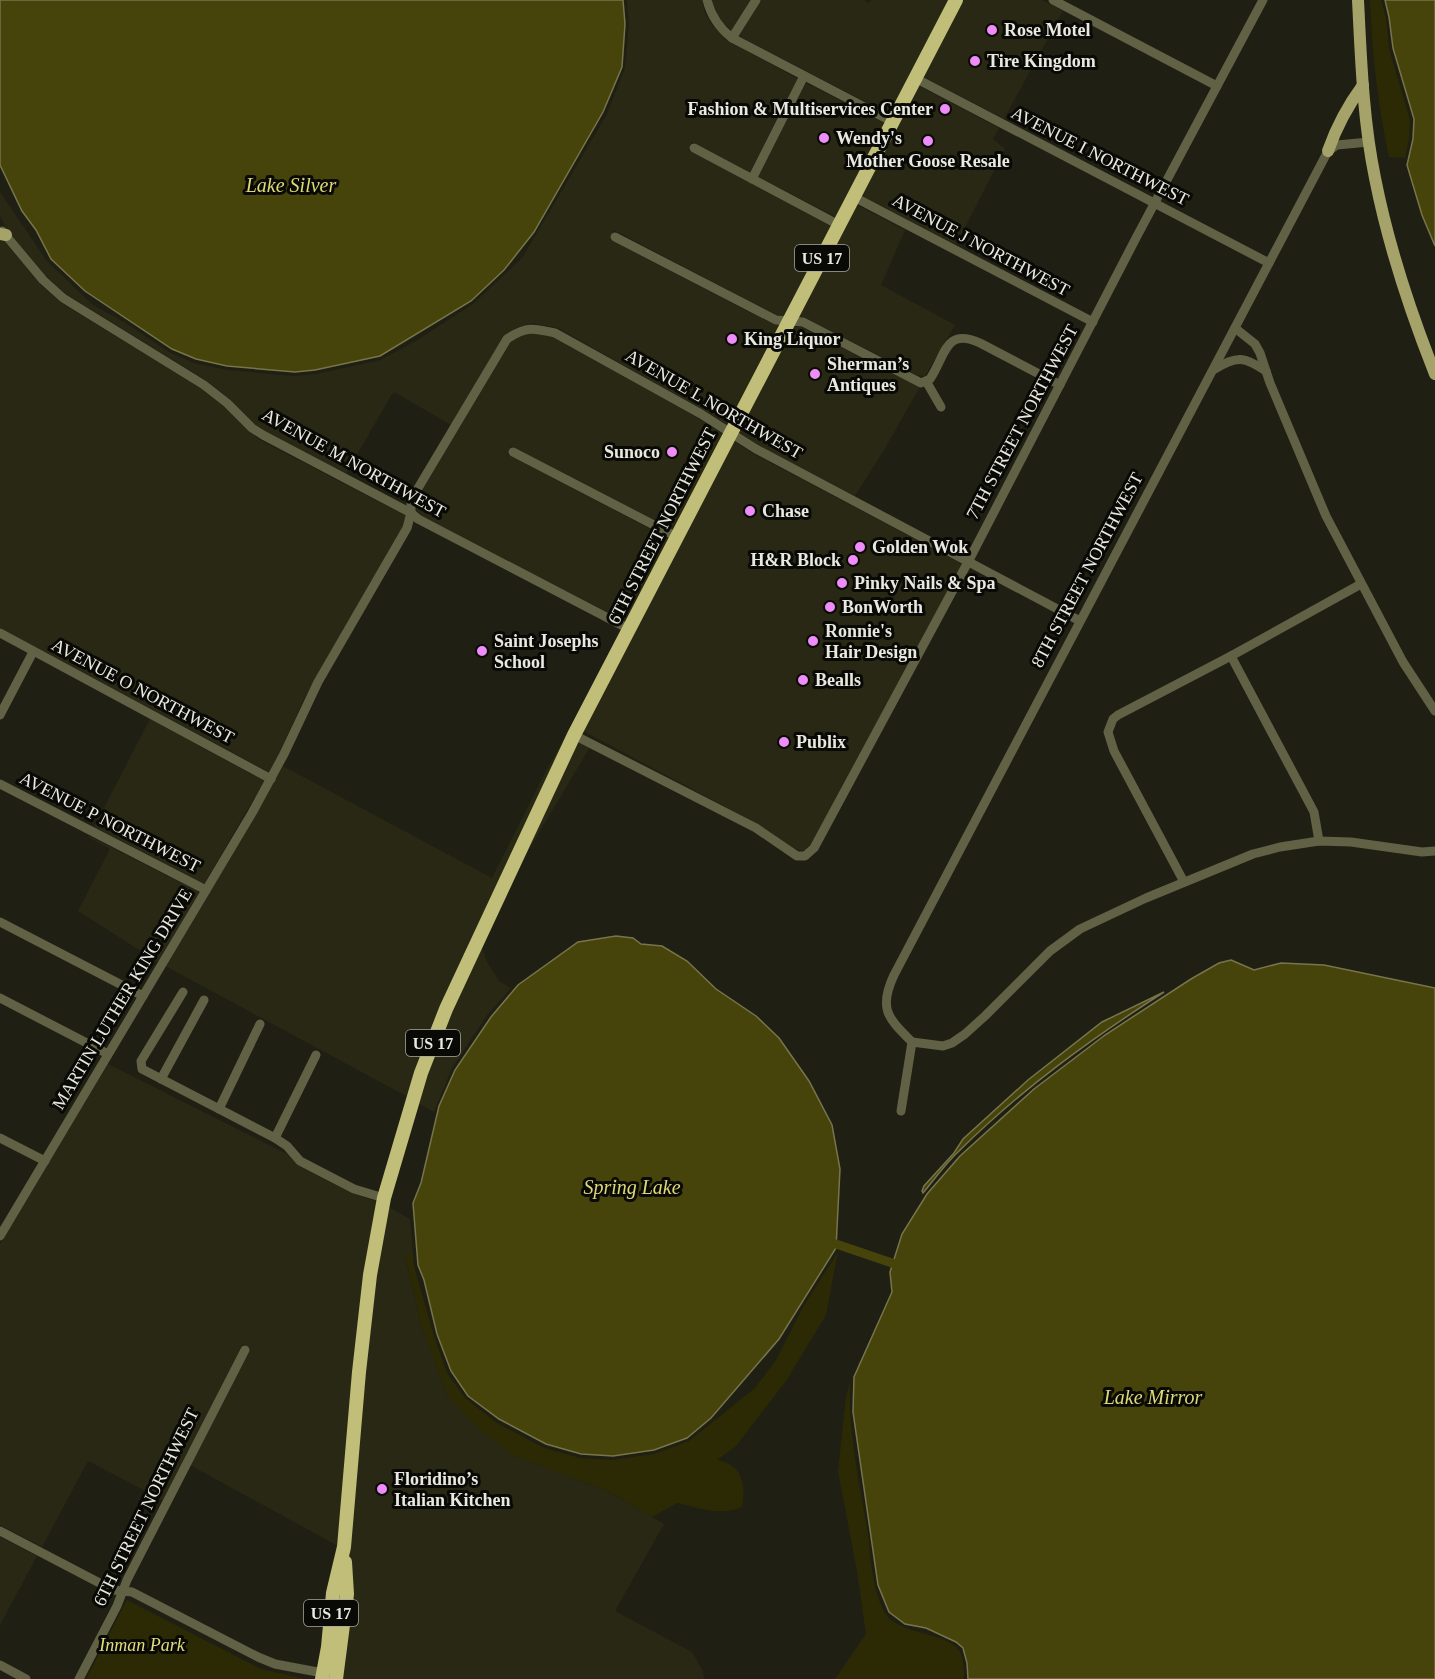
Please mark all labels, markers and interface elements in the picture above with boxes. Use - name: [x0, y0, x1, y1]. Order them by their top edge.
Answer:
- place label: Rose Motel: [1004, 20, 1090, 40]
- marker: Rose Motel: [985, 23, 999, 37]
- place label: Tire Kingdom: [987, 51, 1096, 71]
- marker: Tire Kingdom: [968, 54, 982, 68]
- place label: Fashion & Multiservices Center: [688, 99, 933, 119]
- marker: Fashion & Multiservices Center: [938, 102, 952, 116]
- street label: AVENUE I NORTHWEST: [1008, 102, 1192, 210]
- place label: Wendy's: [836, 128, 902, 148]
- marker: Wendy's: [817, 131, 831, 145]
- marker: Mother Goose Resale: [921, 134, 935, 148]
- place label: Mother Goose Resale: [846, 151, 1010, 171]
- water label: Lake Silver: [245, 174, 336, 196]
- street label: AVENUE J NORTHWEST: [889, 190, 1073, 300]
- road number: US 17: [795, 245, 849, 271]
- street label: 7TH STREET NORTHWEST: [962, 321, 1082, 523]
- place label: King Liquor: [744, 329, 841, 349]
- marker: King Liquor: [725, 332, 739, 346]
- street label: AVENUE L NORTHWEST: [622, 345, 806, 463]
- place label: Sherman’s Antiques: [827, 354, 909, 395]
- marker: Sherman’s Antiques: [808, 367, 822, 381]
- street label: AVENUE M NORTHWEST: [259, 404, 449, 522]
- street label: 6TH STREET NORTHWEST: [604, 425, 720, 627]
- place label: Sunoco: [604, 442, 660, 462]
- marker: Sunoco: [665, 445, 679, 459]
- street label: 8TH STREET NORTHWEST: [1027, 469, 1147, 671]
- place label: Chase: [762, 501, 809, 521]
- marker: Chase: [743, 504, 757, 518]
- place label: Golden Wok: [872, 537, 968, 557]
- marker: Golden Wok: [853, 540, 867, 554]
- place label: H&R Block: [750, 550, 841, 570]
- marker: H&R Block: [846, 553, 860, 567]
- place label: Pinky Nails & Spa: [854, 573, 996, 593]
- marker: Pinky Nails & Spa: [835, 576, 849, 590]
- place label: BonWorth: [842, 597, 923, 617]
- marker: BonWorth: [823, 600, 837, 614]
- place label: Ronnie's Hair Design: [825, 621, 917, 662]
- place label: Saint Josephs School: [494, 631, 599, 672]
- street label: AVENUE O NORTHWEST: [48, 634, 238, 748]
- marker: Ronnie's Hair Design: [806, 634, 820, 648]
- marker: Saint Josephs School: [475, 644, 489, 658]
- place label: Bealls: [815, 670, 861, 690]
- marker: Bealls: [796, 673, 810, 687]
- place label: Publix: [796, 732, 846, 752]
- marker: Publix: [777, 735, 791, 749]
- street label: AVENUE P NORTHWEST: [16, 768, 204, 876]
- street label: MARTIN LUTHER KING DRIVE: [48, 885, 196, 1113]
- road number: US 17: [406, 1030, 460, 1056]
- water label: Spring Lake: [583, 1176, 681, 1199]
- water label: Lake Mirror: [1103, 1386, 1203, 1408]
- street label: 6TH STREET NORTHWEST: [89, 1405, 203, 1609]
- place label: Floridino’s Italian Kitchen: [394, 1469, 511, 1510]
- marker: Floridino’s Italian Kitchen: [375, 1482, 389, 1496]
- road number: US 17: [304, 1600, 358, 1626]
- park label: Inman Park: [98, 1635, 186, 1655]

